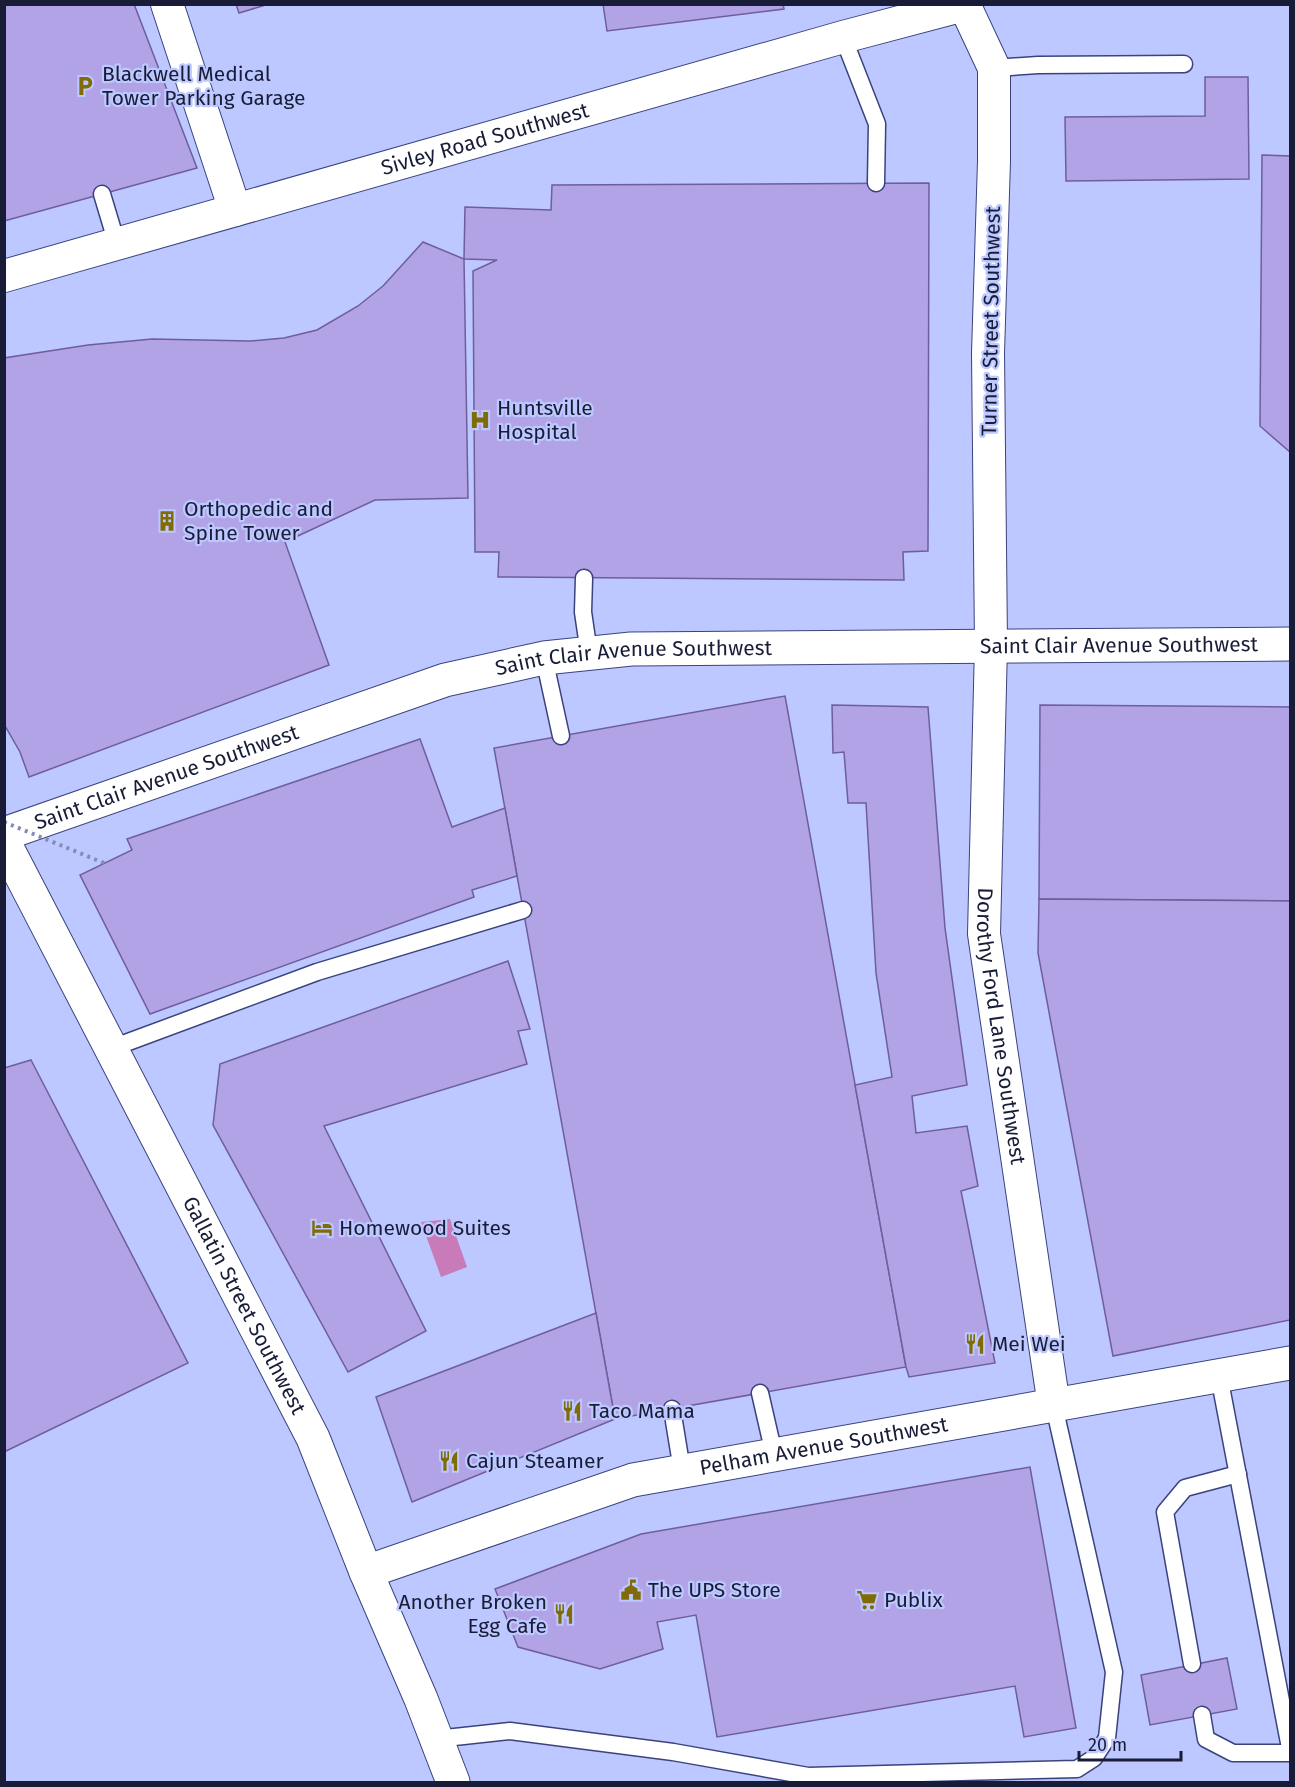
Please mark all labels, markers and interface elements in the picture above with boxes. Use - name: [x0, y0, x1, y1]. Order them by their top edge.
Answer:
- place label: Blackwell Medical Tower Parking Garage: [102, 61, 305, 111]
- parking icon: Blackwell Medical Tower Parking Garage: [73, 74, 97, 98]
- street label: Sivley Road Southwest: [378, 97, 592, 181]
- street label: Turner Street Southwest: [976, 205, 1006, 436]
- place label: Huntsville Hospital: [497, 395, 593, 445]
- hospital icon: Huntsville Hospital: [468, 408, 492, 432]
- place label: Orthopedic and Spine Tower: [184, 496, 333, 546]
- building icon: Orthopedic and Spine Tower: [155, 509, 179, 533]
- street label: Saint Clair Avenue Southwest: [980, 631, 1259, 659]
- street label: Saint Clair Avenue Southwest: [493, 635, 773, 681]
- street label: Saint Clair Avenue Southwest: [31, 719, 302, 835]
- street label: Dorothy Ford Lane Southwest: [971, 887, 1031, 1167]
- street label: Gallatin Street Southwest: [177, 1192, 312, 1419]
- place label: Homewood Suites: [339, 1215, 511, 1241]
- hotel icon: Homewood Suites: [310, 1216, 334, 1240]
- place label: Mei Wei: [992, 1331, 1066, 1357]
- restaurant icon: Mei Wei: [963, 1332, 987, 1356]
- place label: Taco Mama: [589, 1398, 695, 1424]
- restaurant icon: Taco Mama: [560, 1399, 584, 1423]
- street label: Pelham Avenue Southwest: [697, 1411, 950, 1481]
- place label: Cajun Steamer: [466, 1448, 604, 1474]
- restaurant icon: Cajun Steamer: [437, 1449, 461, 1473]
- place label: The UPS Store: [648, 1577, 781, 1603]
- public building icon: The UPS Store: [619, 1578, 643, 1602]
- place label: Publix: [884, 1587, 943, 1613]
- supermarket icon: Publix: [855, 1588, 879, 1612]
- place label: Another Broken Egg Cafe: [399, 1589, 547, 1639]
- restaurant icon: Another Broken Egg Cafe: [552, 1602, 576, 1626]
- scale bar: [1079, 1724, 1181, 1762]
- text: 20 m: [1088, 1734, 1127, 1756]

